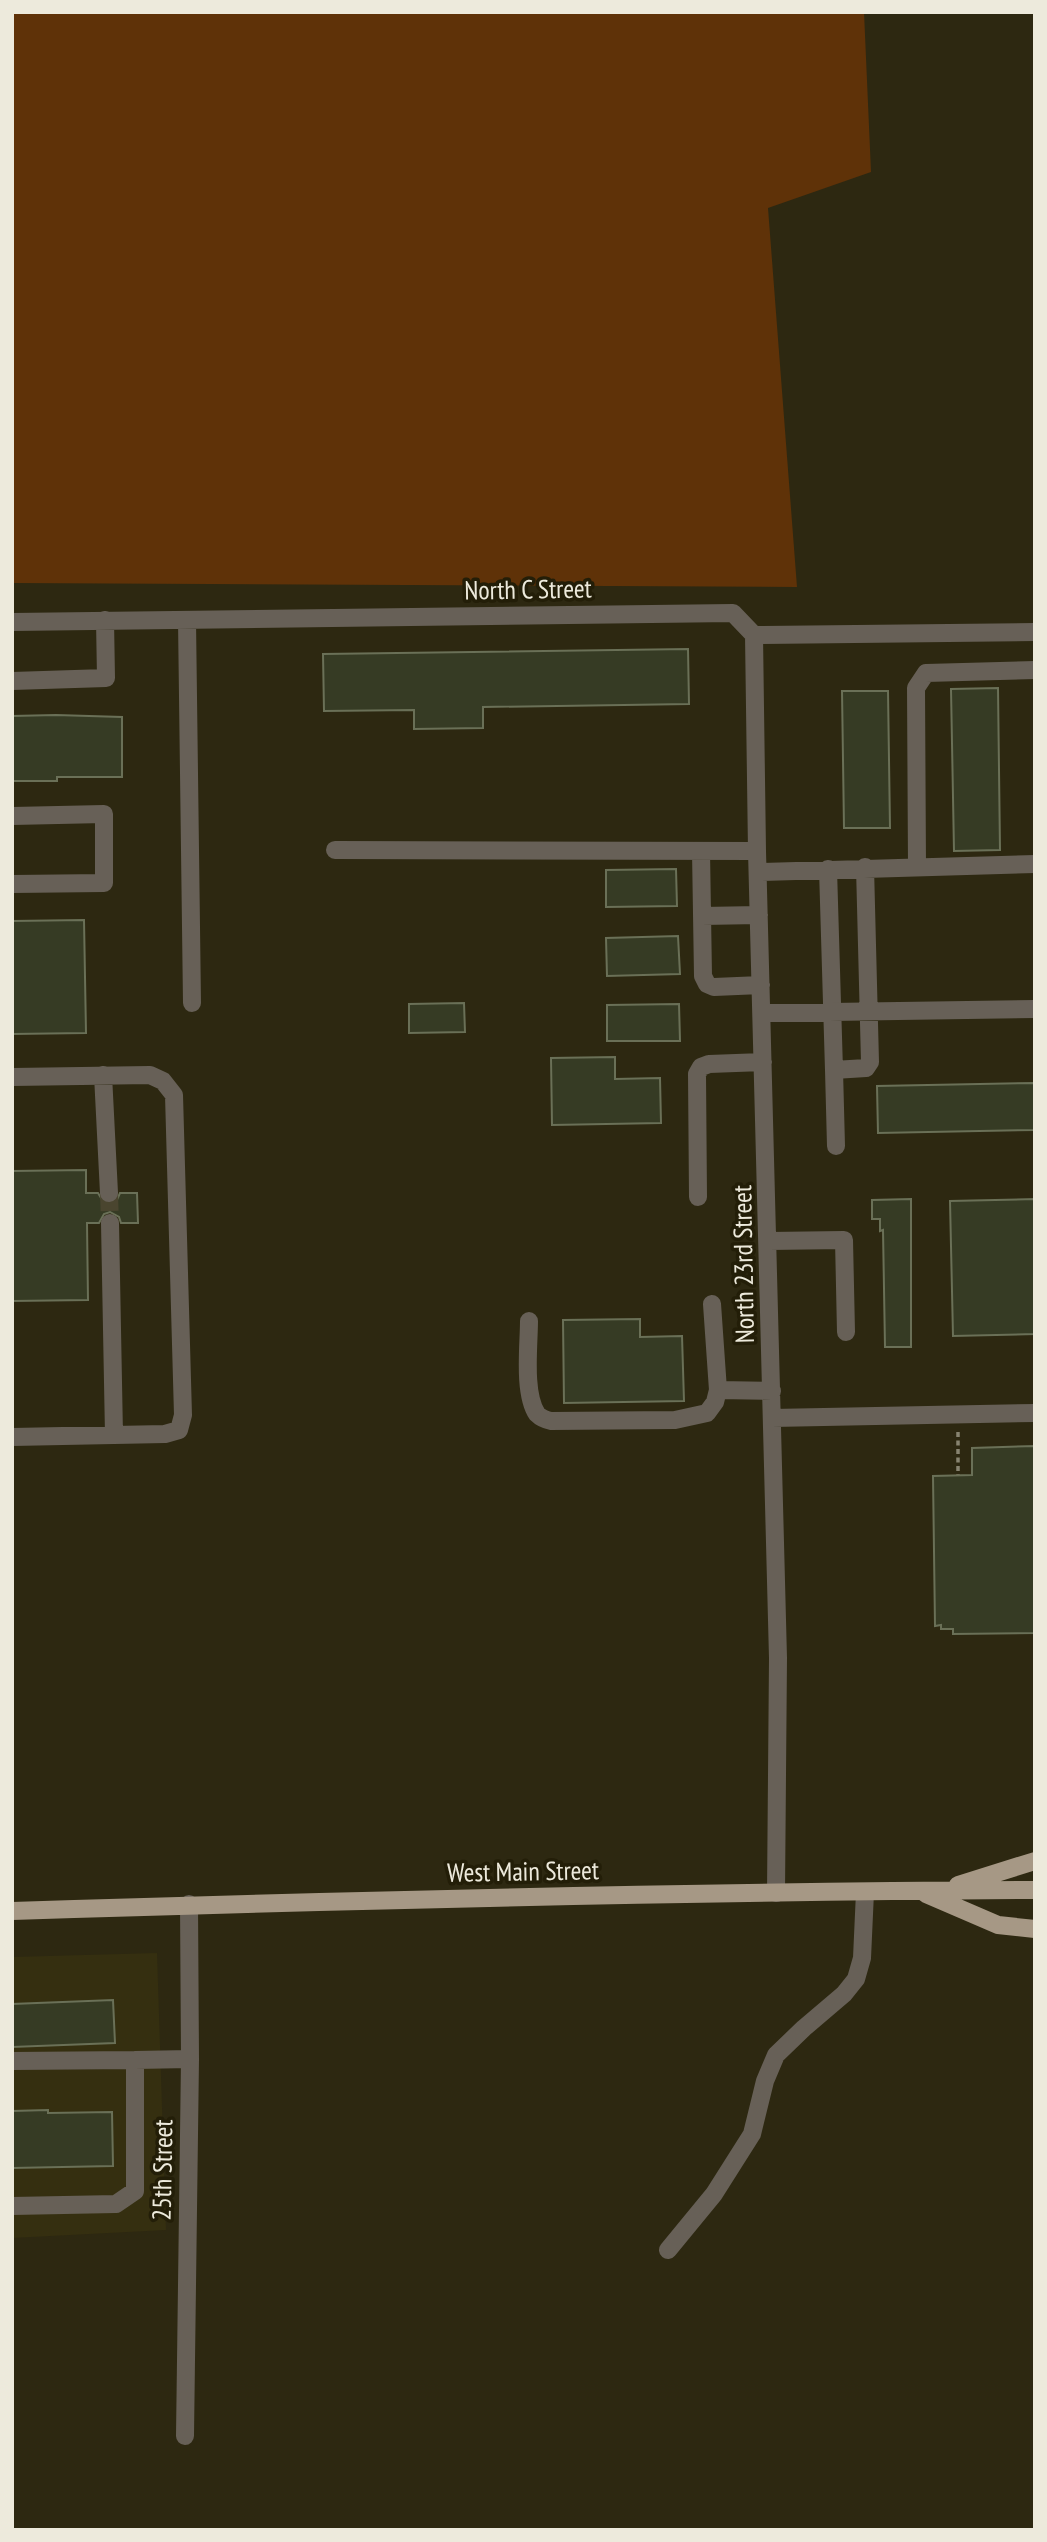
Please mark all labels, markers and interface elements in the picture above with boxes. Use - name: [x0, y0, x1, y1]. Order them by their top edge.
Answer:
- street label: North C Street: [464, 571, 592, 607]
- street label: North 23rd Street: [725, 1185, 761, 1343]
- street label: West Main Street: [447, 1853, 599, 1889]
- street label: 25th Street: [145, 2119, 179, 2221]

